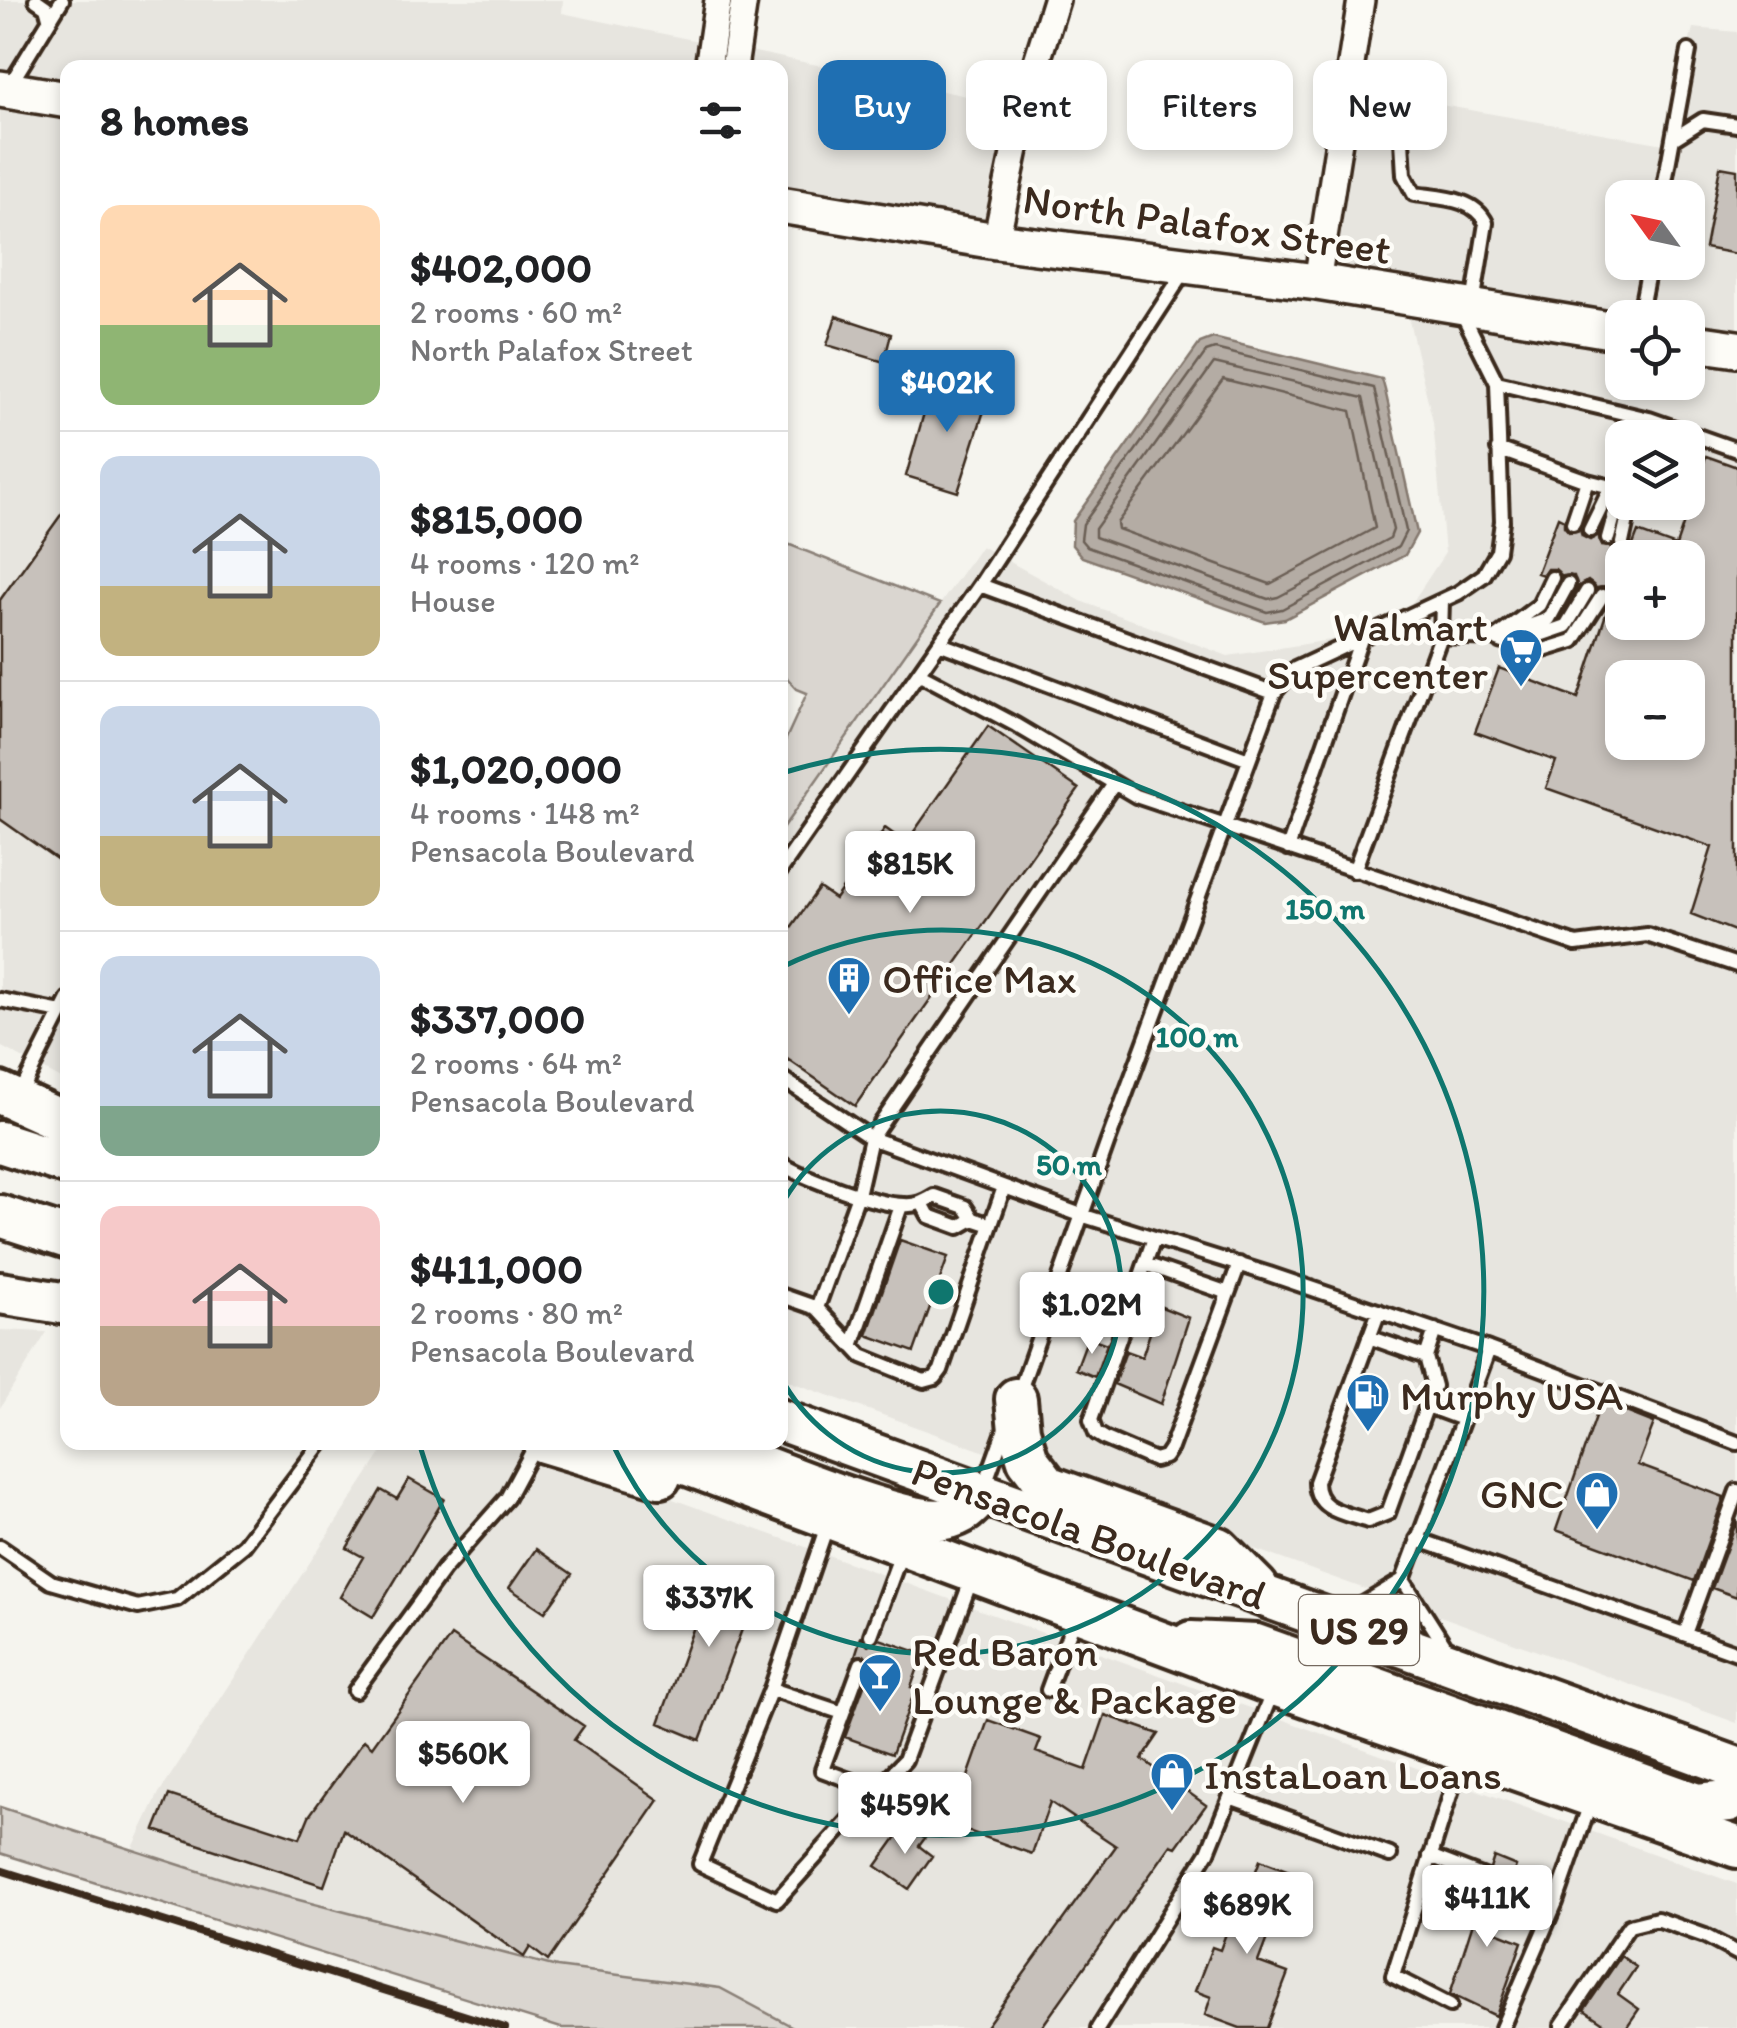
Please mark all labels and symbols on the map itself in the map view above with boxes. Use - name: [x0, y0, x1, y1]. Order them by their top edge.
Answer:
- street label: North Palafox Street: [1020, 173, 1394, 275]
- north arrow: [1605, 180, 1705, 280]
- pin: $402K: [877, 350, 1017, 435]
- place label: Walmart Supercenter: [1267, 601, 1488, 700]
- supermarket icon: Walmart Supercenter: [1498, 627, 1544, 688]
- pin: $815K: [840, 831, 980, 916]
- text: 150 m: [1285, 890, 1366, 927]
- place label: Office Max: [882, 953, 1077, 1004]
- building icon: Office Max: [826, 955, 872, 1016]
- text: 100 m: [1156, 1018, 1239, 1055]
- text: 50 m: [1036, 1146, 1103, 1183]
- pin: $1.02M: [1011, 1272, 1173, 1357]
- centre of rings: [923, 1274, 959, 1310]
- place label: Murphy USA: [1400, 1370, 1624, 1421]
- fuel station icon: Murphy USA: [1345, 1372, 1391, 1433]
- street label: Pensacola Boulevard: [905, 1445, 1273, 1621]
- place label: GNC: [1480, 1468, 1564, 1519]
- shop icon: GNC: [1574, 1470, 1620, 1531]
- pin: $337K: [639, 1565, 779, 1650]
- road number: US 29: [1299, 1595, 1419, 1665]
- place label: Red Baron Lounge & Package: [912, 1626, 1237, 1725]
- bar icon: Red Baron Lounge & Package: [857, 1652, 903, 1713]
- pin: $560K: [393, 1721, 533, 1806]
- place label: InstaLoan Loans: [1204, 1749, 1502, 1800]
- shop icon: InstaLoan Loans: [1149, 1751, 1195, 1812]
- pin: $459K: [835, 1772, 975, 1857]
- pin: $411K: [1417, 1865, 1557, 1950]
- pin: $689K: [1177, 1872, 1317, 1957]

